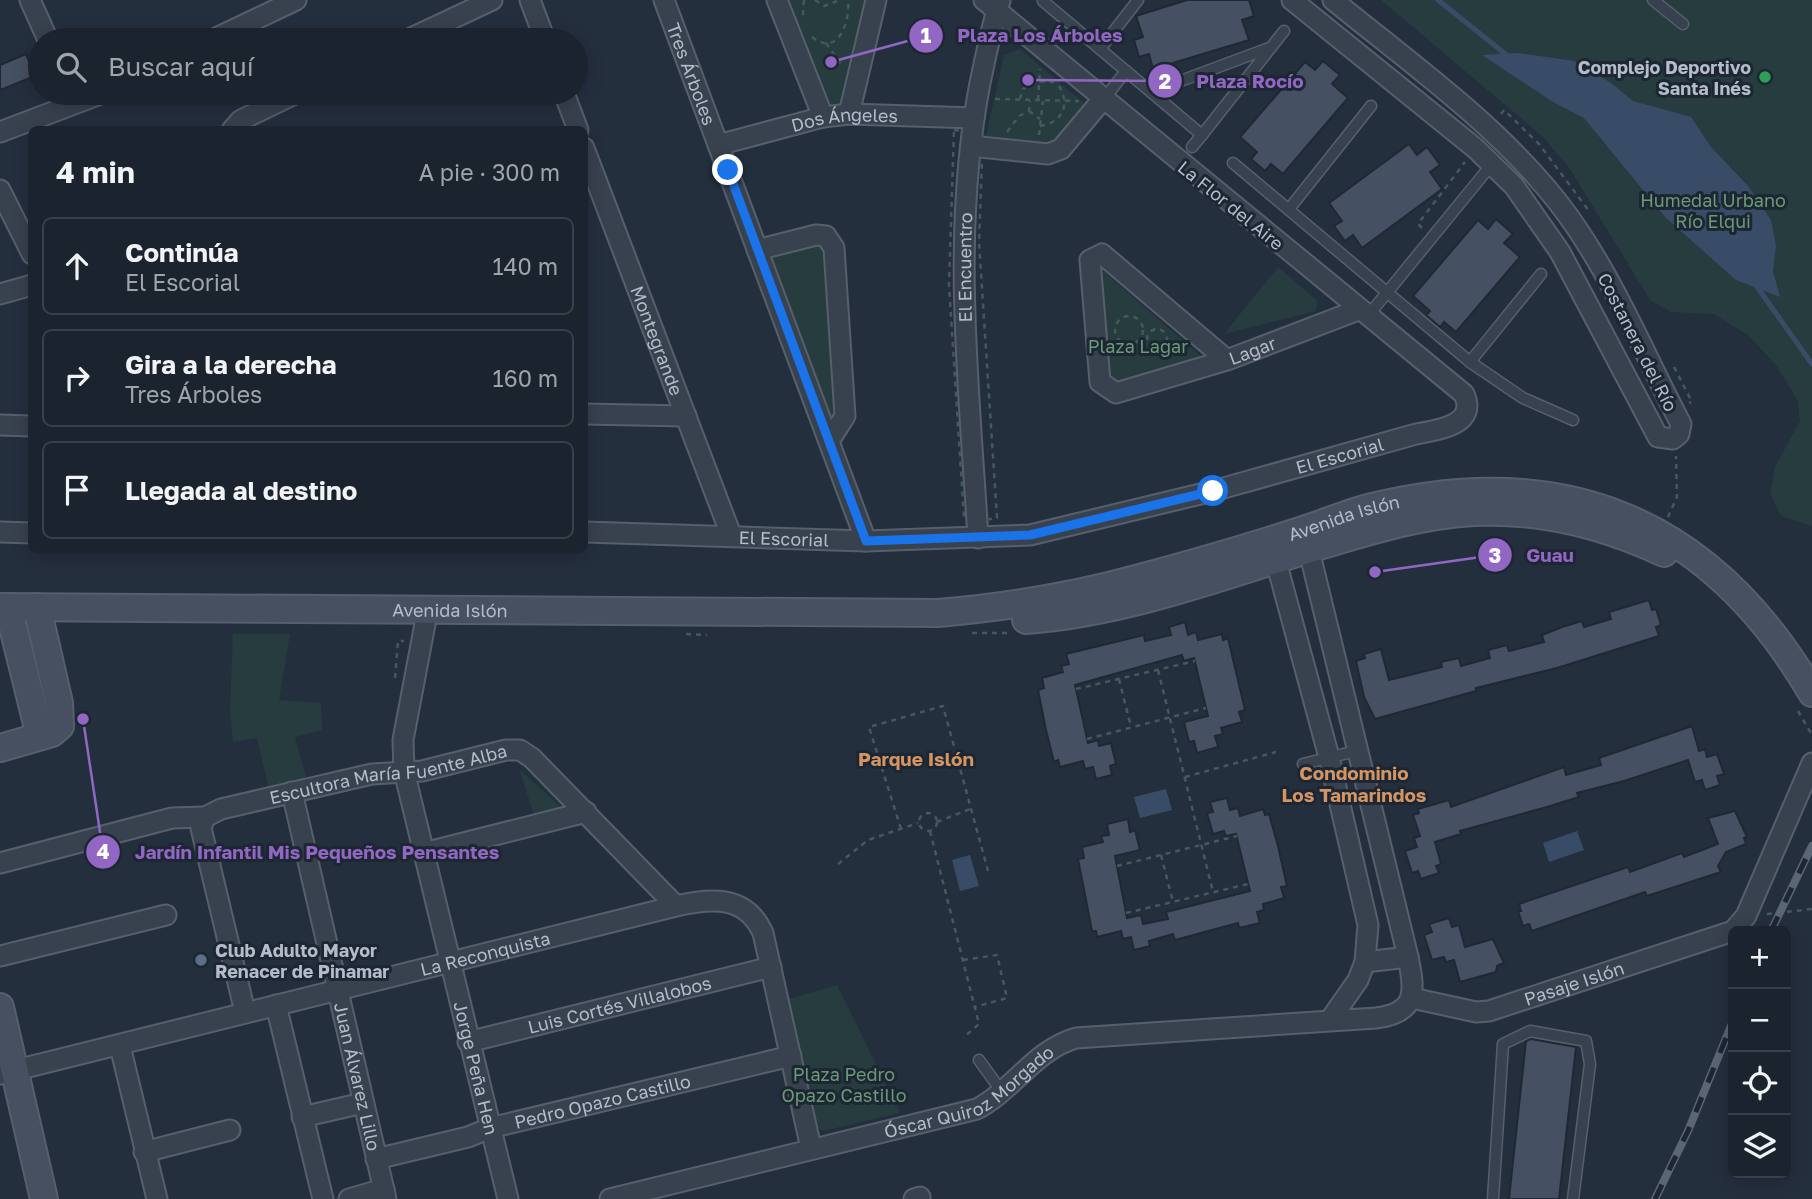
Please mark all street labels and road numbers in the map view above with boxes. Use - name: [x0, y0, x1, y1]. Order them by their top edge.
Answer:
- street label: Tres Árboles: [663, 20, 721, 128]
- street label: Dos Ángeles: [789, 103, 898, 136]
- street label: La Flor del Aire: [1174, 156, 1288, 254]
- street label: El Encuentro: [953, 212, 976, 323]
- street label: Costanera del Río: [1594, 269, 1682, 415]
- street label: Montegrande: [626, 283, 688, 398]
- street label: Lagar: [1226, 331, 1279, 369]
- street label: El Escorial: [1293, 433, 1386, 478]
- street label: Avenida Islón: [1285, 490, 1401, 545]
- street label: El Escorial: [738, 526, 830, 551]
- street label: Avenida Islón: [392, 599, 508, 621]
- street label: Escultora María Fuente Alba: [267, 739, 509, 808]
- street label: La Reconquista: [418, 927, 552, 980]
- street label: Pasaje Islón: [1521, 956, 1627, 1010]
- street label: Luis Cortés Villalobos: [525, 971, 713, 1038]
- street label: Jorge Peña Hen: [449, 999, 503, 1137]
- street label: Juan Álvarez Lillo: [330, 1000, 385, 1153]
- street label: Óscar Quiroz Morgado: [882, 1040, 1058, 1142]
- street label: Pedro Opazo Castillo: [512, 1069, 693, 1133]

